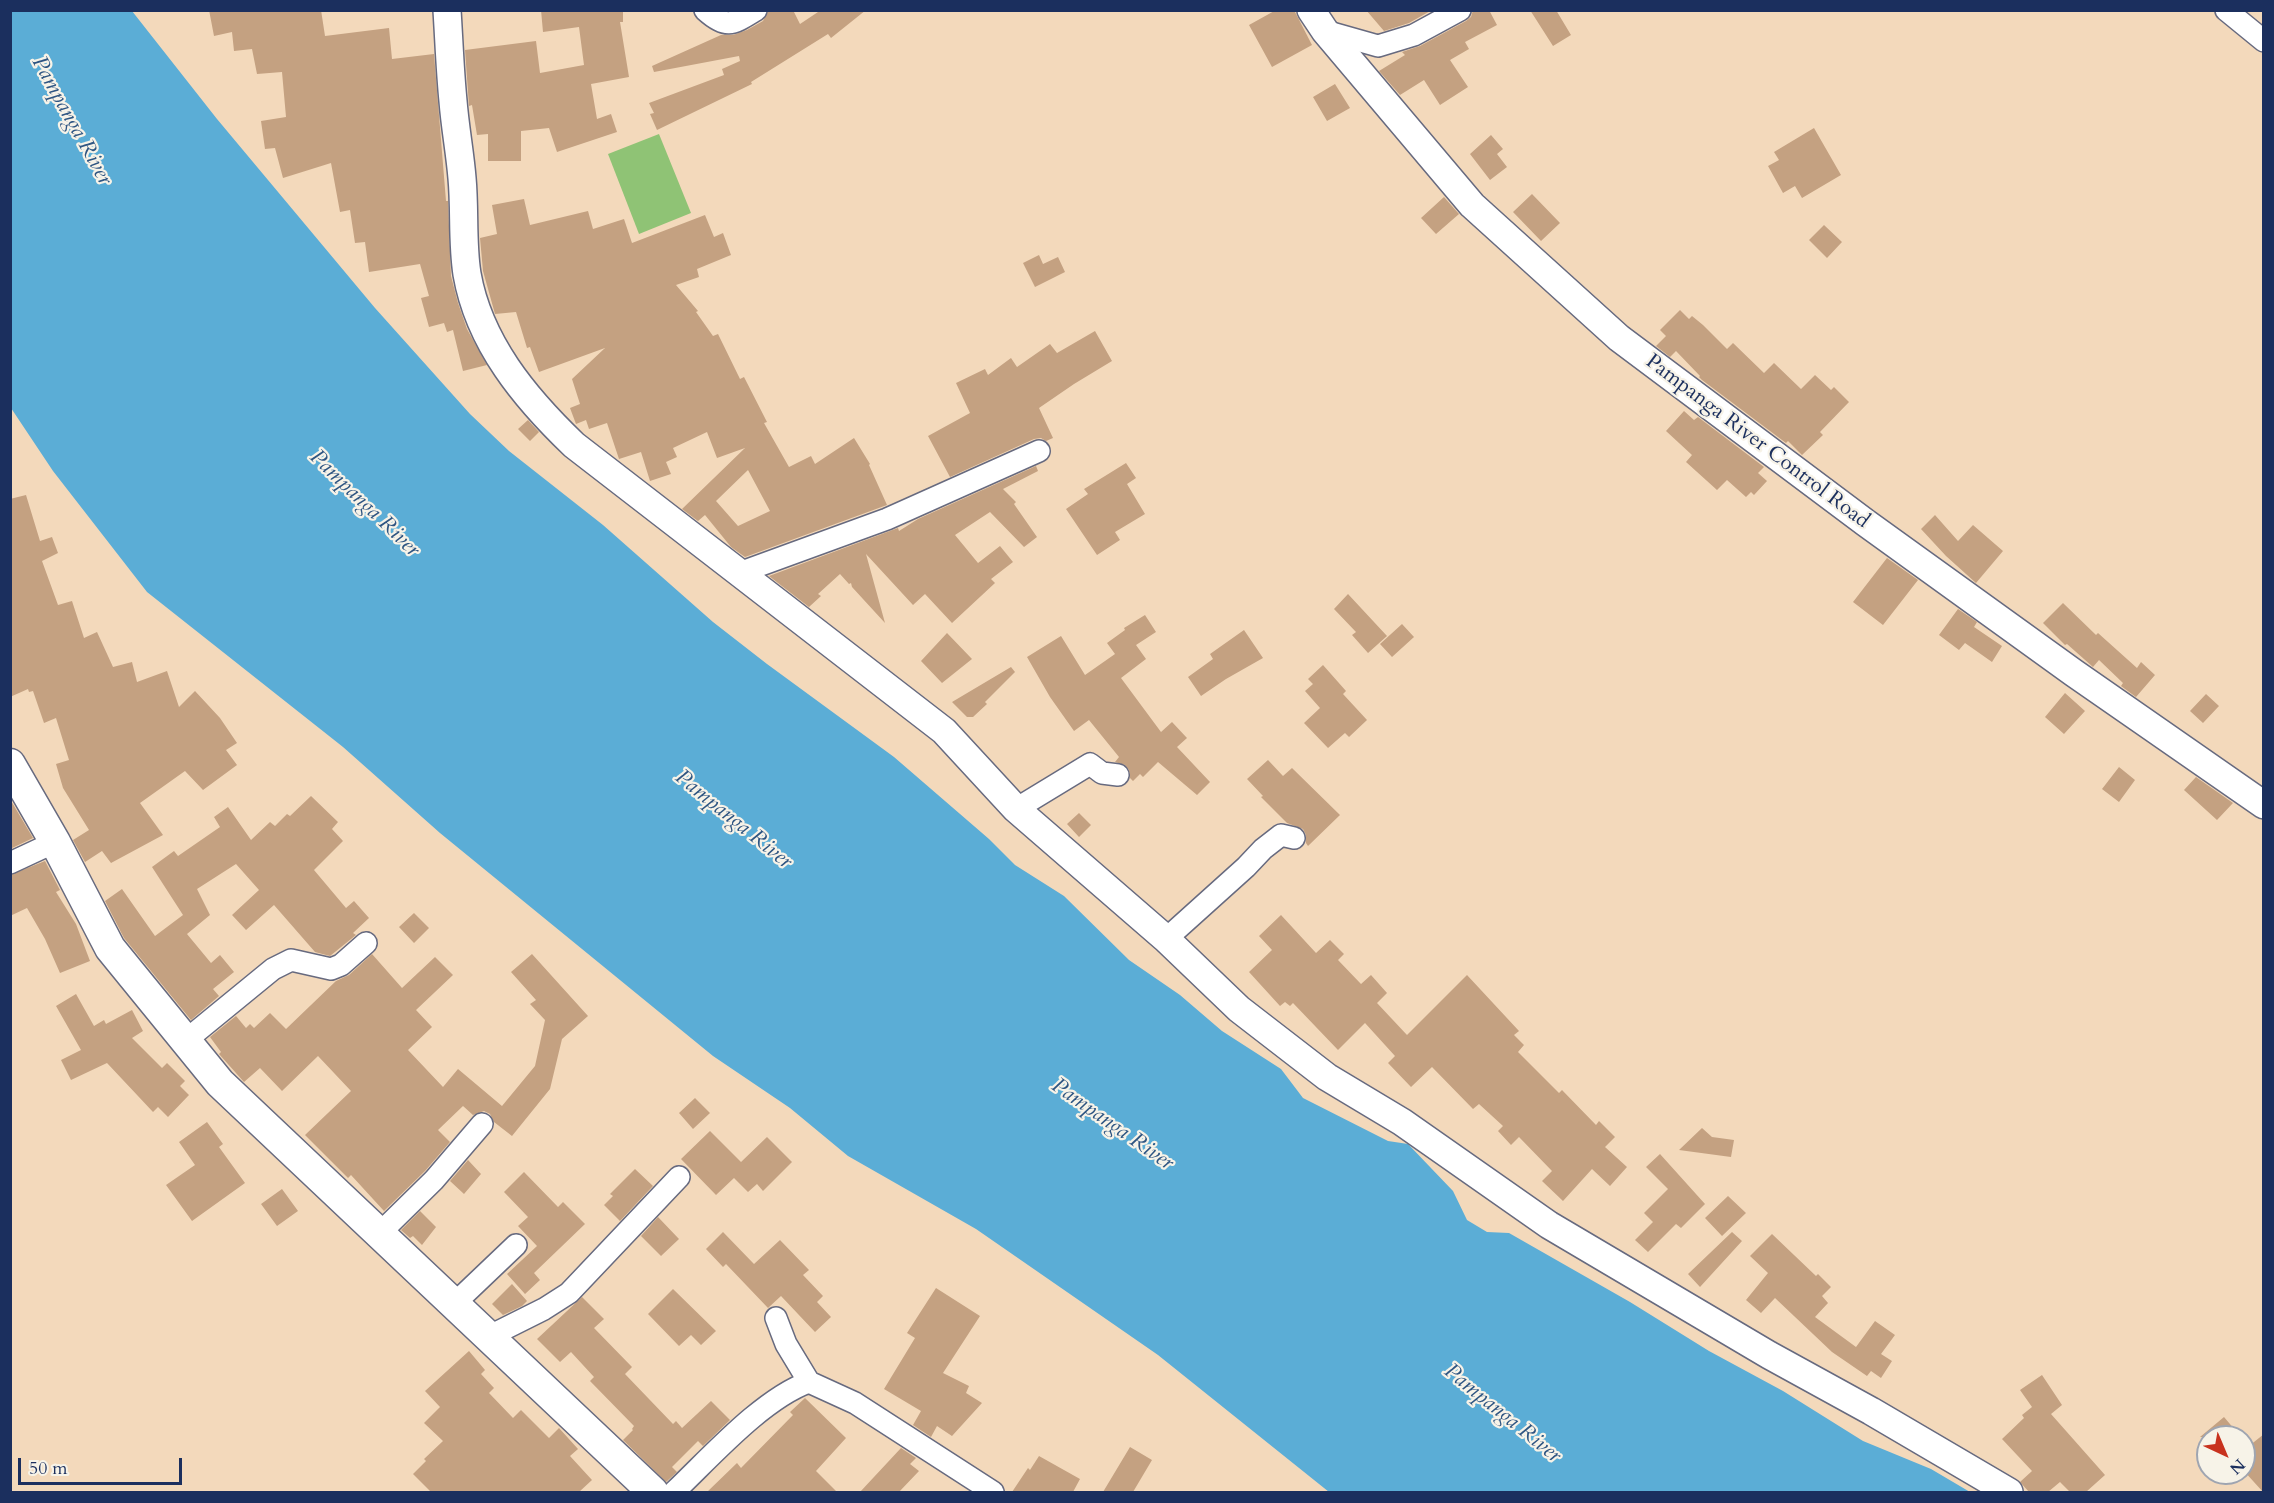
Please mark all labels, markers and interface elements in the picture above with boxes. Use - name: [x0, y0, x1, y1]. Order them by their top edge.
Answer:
- water label: Pampanga River: [25, 52, 117, 190]
- street label: Pampanga River Control Road: [1640, 349, 1874, 535]
- water label: Pampanga River: [303, 445, 425, 563]
- water label: Pampanga River: [669, 765, 797, 875]
- water label: Pampanga River: [1046, 1073, 1178, 1177]
- water label: Pampanga River: [1438, 1359, 1566, 1469]
- north arrow: [2196, 1425, 2256, 1485]
- scale bar: [21, 1446, 184, 1484]
- text: N: [2224, 1454, 2250, 1479]
- text: 50 m: [29, 1456, 68, 1481]

